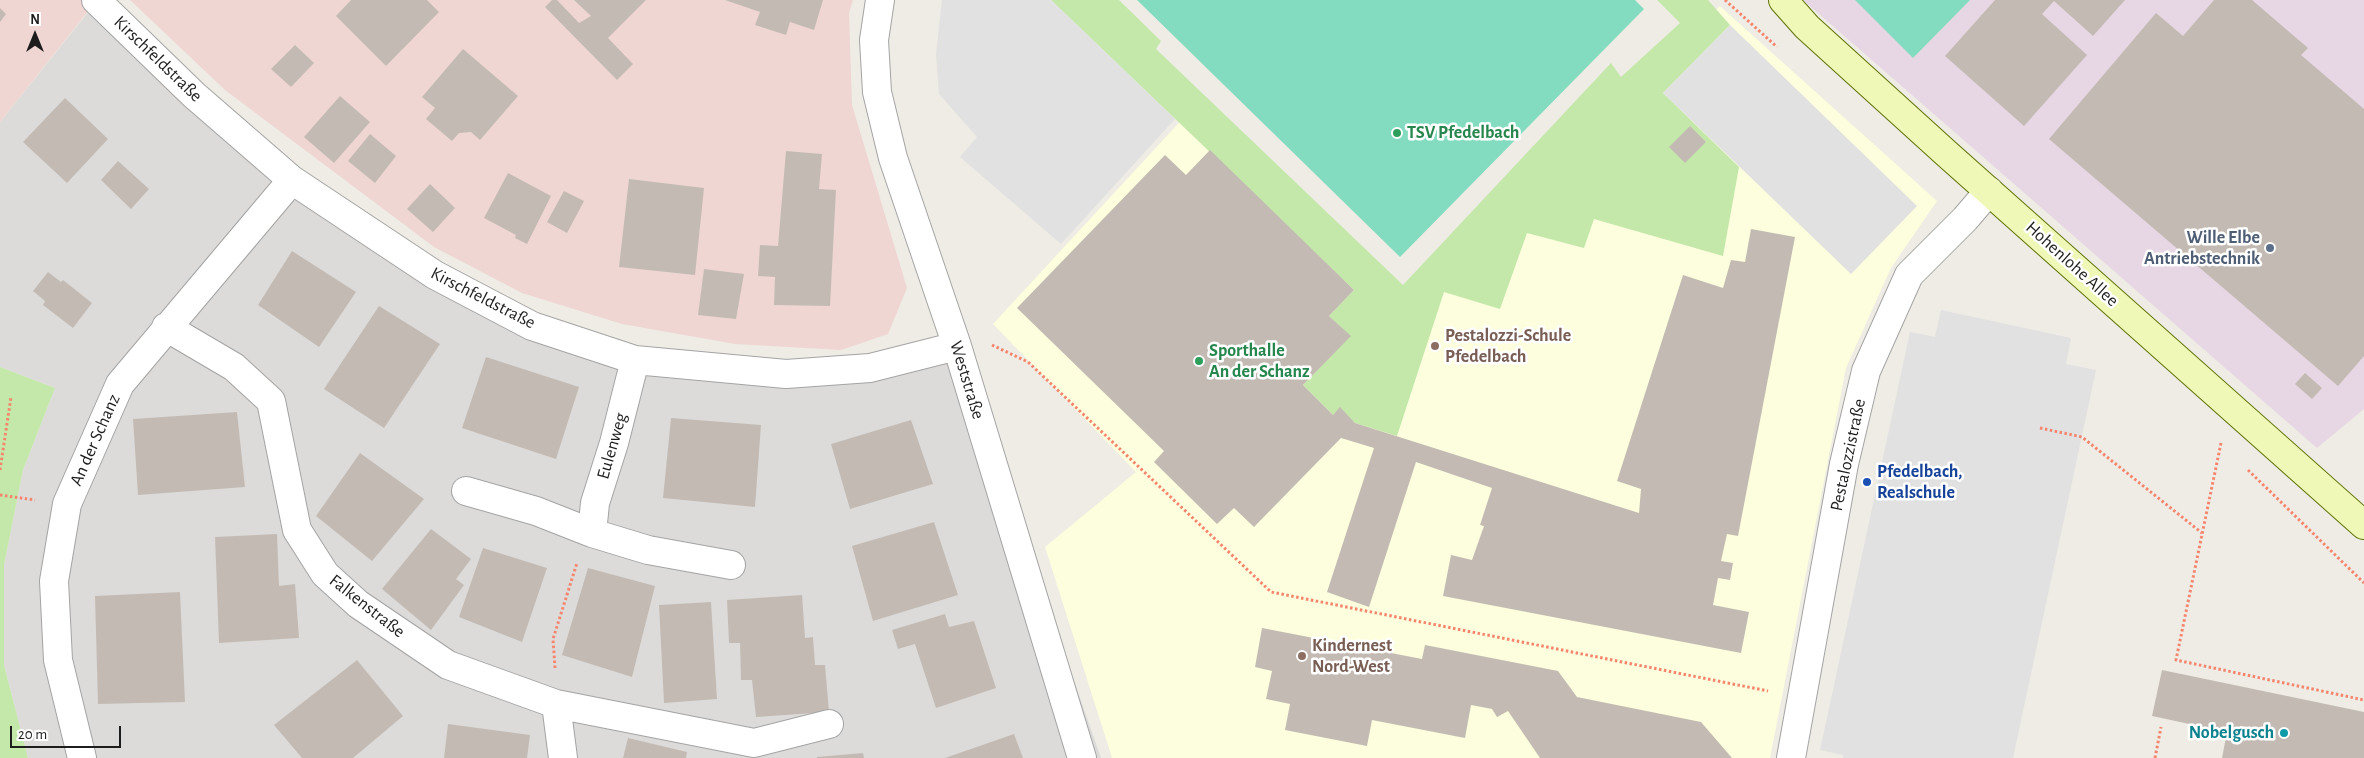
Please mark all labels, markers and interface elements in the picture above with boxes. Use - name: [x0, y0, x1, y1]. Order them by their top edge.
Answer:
- north arrow: [10, 10, 60, 60]
- street label: Kirschfeldstraße: [109, 11, 207, 107]
- text: N: [30, 13, 40, 27]
- place label: TSV Pfedelbach: [1407, 122, 1519, 144]
- marker: TSV Pfedelbach: [1391, 127, 1403, 139]
- street label: Hohenlohe Allee: [2021, 217, 2123, 311]
- place label: Wille Elbe Antriebstechnik: [2144, 227, 2260, 270]
- marker: Wille Elbe Antriebstechnik: [2264, 242, 2276, 254]
- street label: Kirschfeldstraße: [427, 262, 539, 334]
- place label: Pestalozzi-Schule Pfedelbach: [1445, 325, 1571, 368]
- street label: Weststraße: [945, 338, 989, 422]
- place label: Sporthalle An der Schanz: [1209, 340, 1310, 382]
- marker: Pestalozzi-Schule Pfedelbach: [1429, 340, 1441, 352]
- marker: Sporthalle An der Schanz: [1193, 355, 1205, 367]
- street label: An der Schanz: [65, 391, 125, 489]
- street label: Pestalozzistraße: [1826, 397, 1870, 513]
- street label: Eulenweg: [592, 410, 632, 482]
- place label: Pfedelbach, Realschule: [1877, 461, 1962, 504]
- marker: Pfedelbach, Realschule: [1861, 476, 1873, 488]
- street label: Falkenstraße: [325, 570, 409, 642]
- place label: Kindernest Nord-West: [1312, 635, 1392, 678]
- marker: Kindernest Nord-West: [1296, 650, 1308, 662]
- scale bar: [12, 716, 124, 748]
- place label: Nobelgusch: [2189, 722, 2274, 744]
- text: 20 m: [18, 727, 47, 742]
- marker: Nobelgusch: [2278, 727, 2290, 739]

